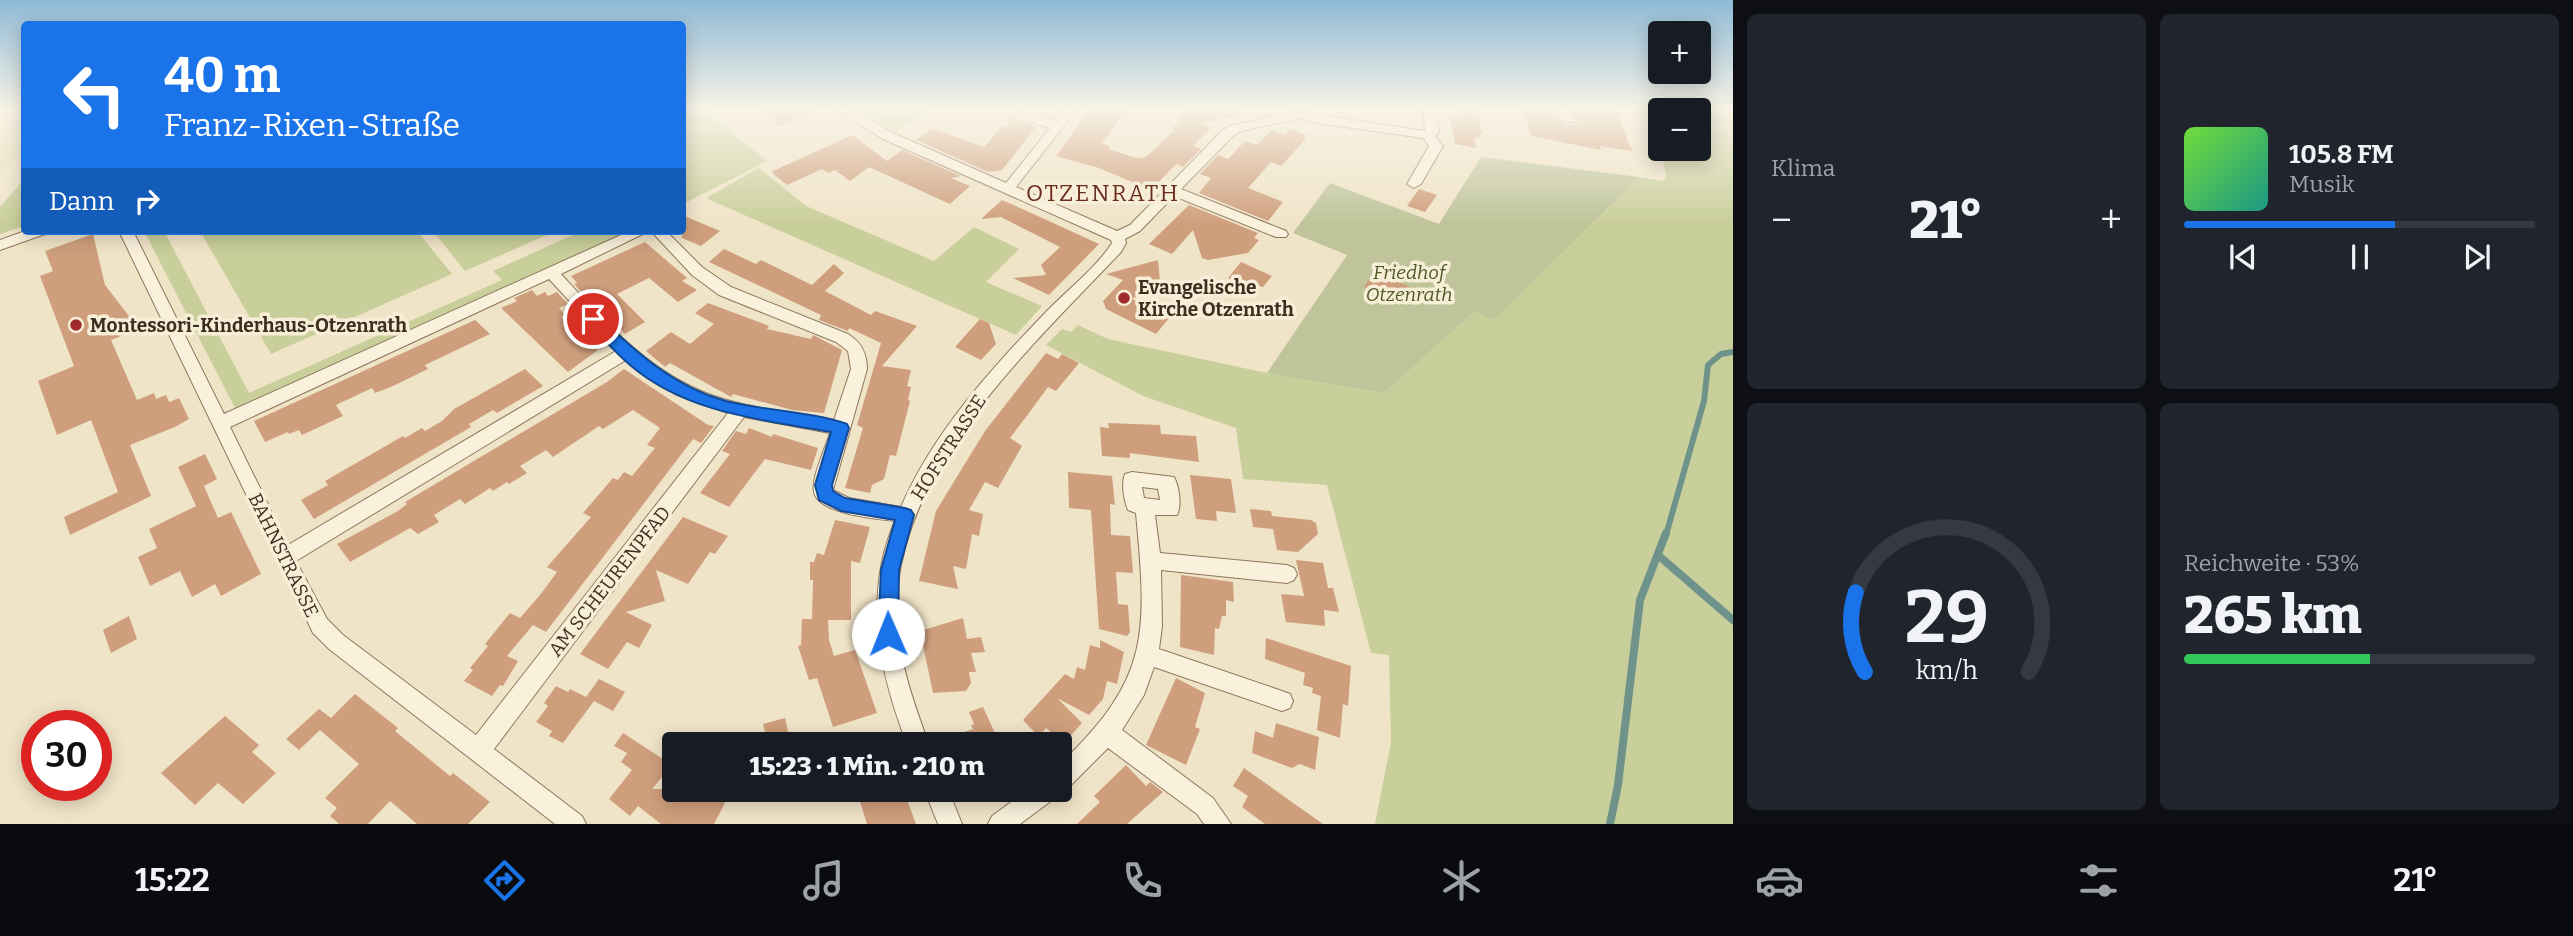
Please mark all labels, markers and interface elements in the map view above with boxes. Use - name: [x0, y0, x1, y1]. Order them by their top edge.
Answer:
- map controls: [1648, 21, 1711, 161]
- button: +: [1648, 21, 1711, 84]
- text: 40 m: [164, 46, 281, 105]
- icon: left: [49, 49, 140, 140]
- button: −: [1648, 98, 1711, 161]
- text: Franz-Rixen-Straße: [164, 106, 460, 144]
- text: 105.8 FM: [2289, 139, 2394, 170]
- text: Klima: [1771, 154, 1835, 182]
- text: Musik: [2289, 170, 2355, 198]
- district label: OTZENRATH: [1026, 179, 1180, 207]
- icon: right: [128, 182, 166, 220]
- text: Dann: [49, 186, 114, 217]
- text: 21°: [1909, 189, 1983, 252]
- text: −: [1771, 197, 1792, 243]
- text: +: [2100, 197, 2122, 243]
- icon: previous: [2224, 238, 2262, 276]
- icon: pause: [2341, 238, 2379, 276]
- icon: next: [2458, 238, 2496, 276]
- park label: Friedhof Otzenrath: [1366, 261, 1452, 306]
- place label: Evangelische Kirche Otzenrath: [1138, 276, 1294, 321]
- pin: [563, 289, 623, 349]
- marker: Evangelische Kirche Otzenrath: [1116, 290, 1132, 306]
- icon: arrive: [574, 300, 612, 338]
- place label: Montessori-Kinderhaus-Otzenrath: [90, 314, 407, 337]
- marker: Montessori-Kinderhaus-Otzenrath: [68, 317, 84, 333]
- street label: HOFSTRASSE: [906, 390, 991, 504]
- street label: BAHNSTRASSE: [244, 489, 324, 621]
- street label: AM SCHEURENPFAD: [544, 502, 675, 661]
- text: Reichweite · 53%: [2184, 549, 2360, 577]
- text: 29: [1904, 575, 1989, 662]
- text: 265 km: [2184, 584, 2362, 647]
- position arrow: [851, 597, 925, 671]
- text: km/h: [1916, 656, 1978, 686]
- speed limit sign: 30: [21, 710, 112, 801]
- text: 15:23 · 1 Min. · 210 m: [749, 751, 985, 782]
- icon: directions: [480, 856, 529, 905]
- icon: music: [799, 856, 848, 905]
- icon: phone: [1118, 856, 1167, 905]
- icon: climate: [1437, 856, 1486, 905]
- icon: car: [1755, 856, 1804, 905]
- icon: filters: [2074, 856, 2123, 905]
- text: 15:22: [135, 861, 210, 899]
- text: 21°: [2393, 861, 2438, 899]

